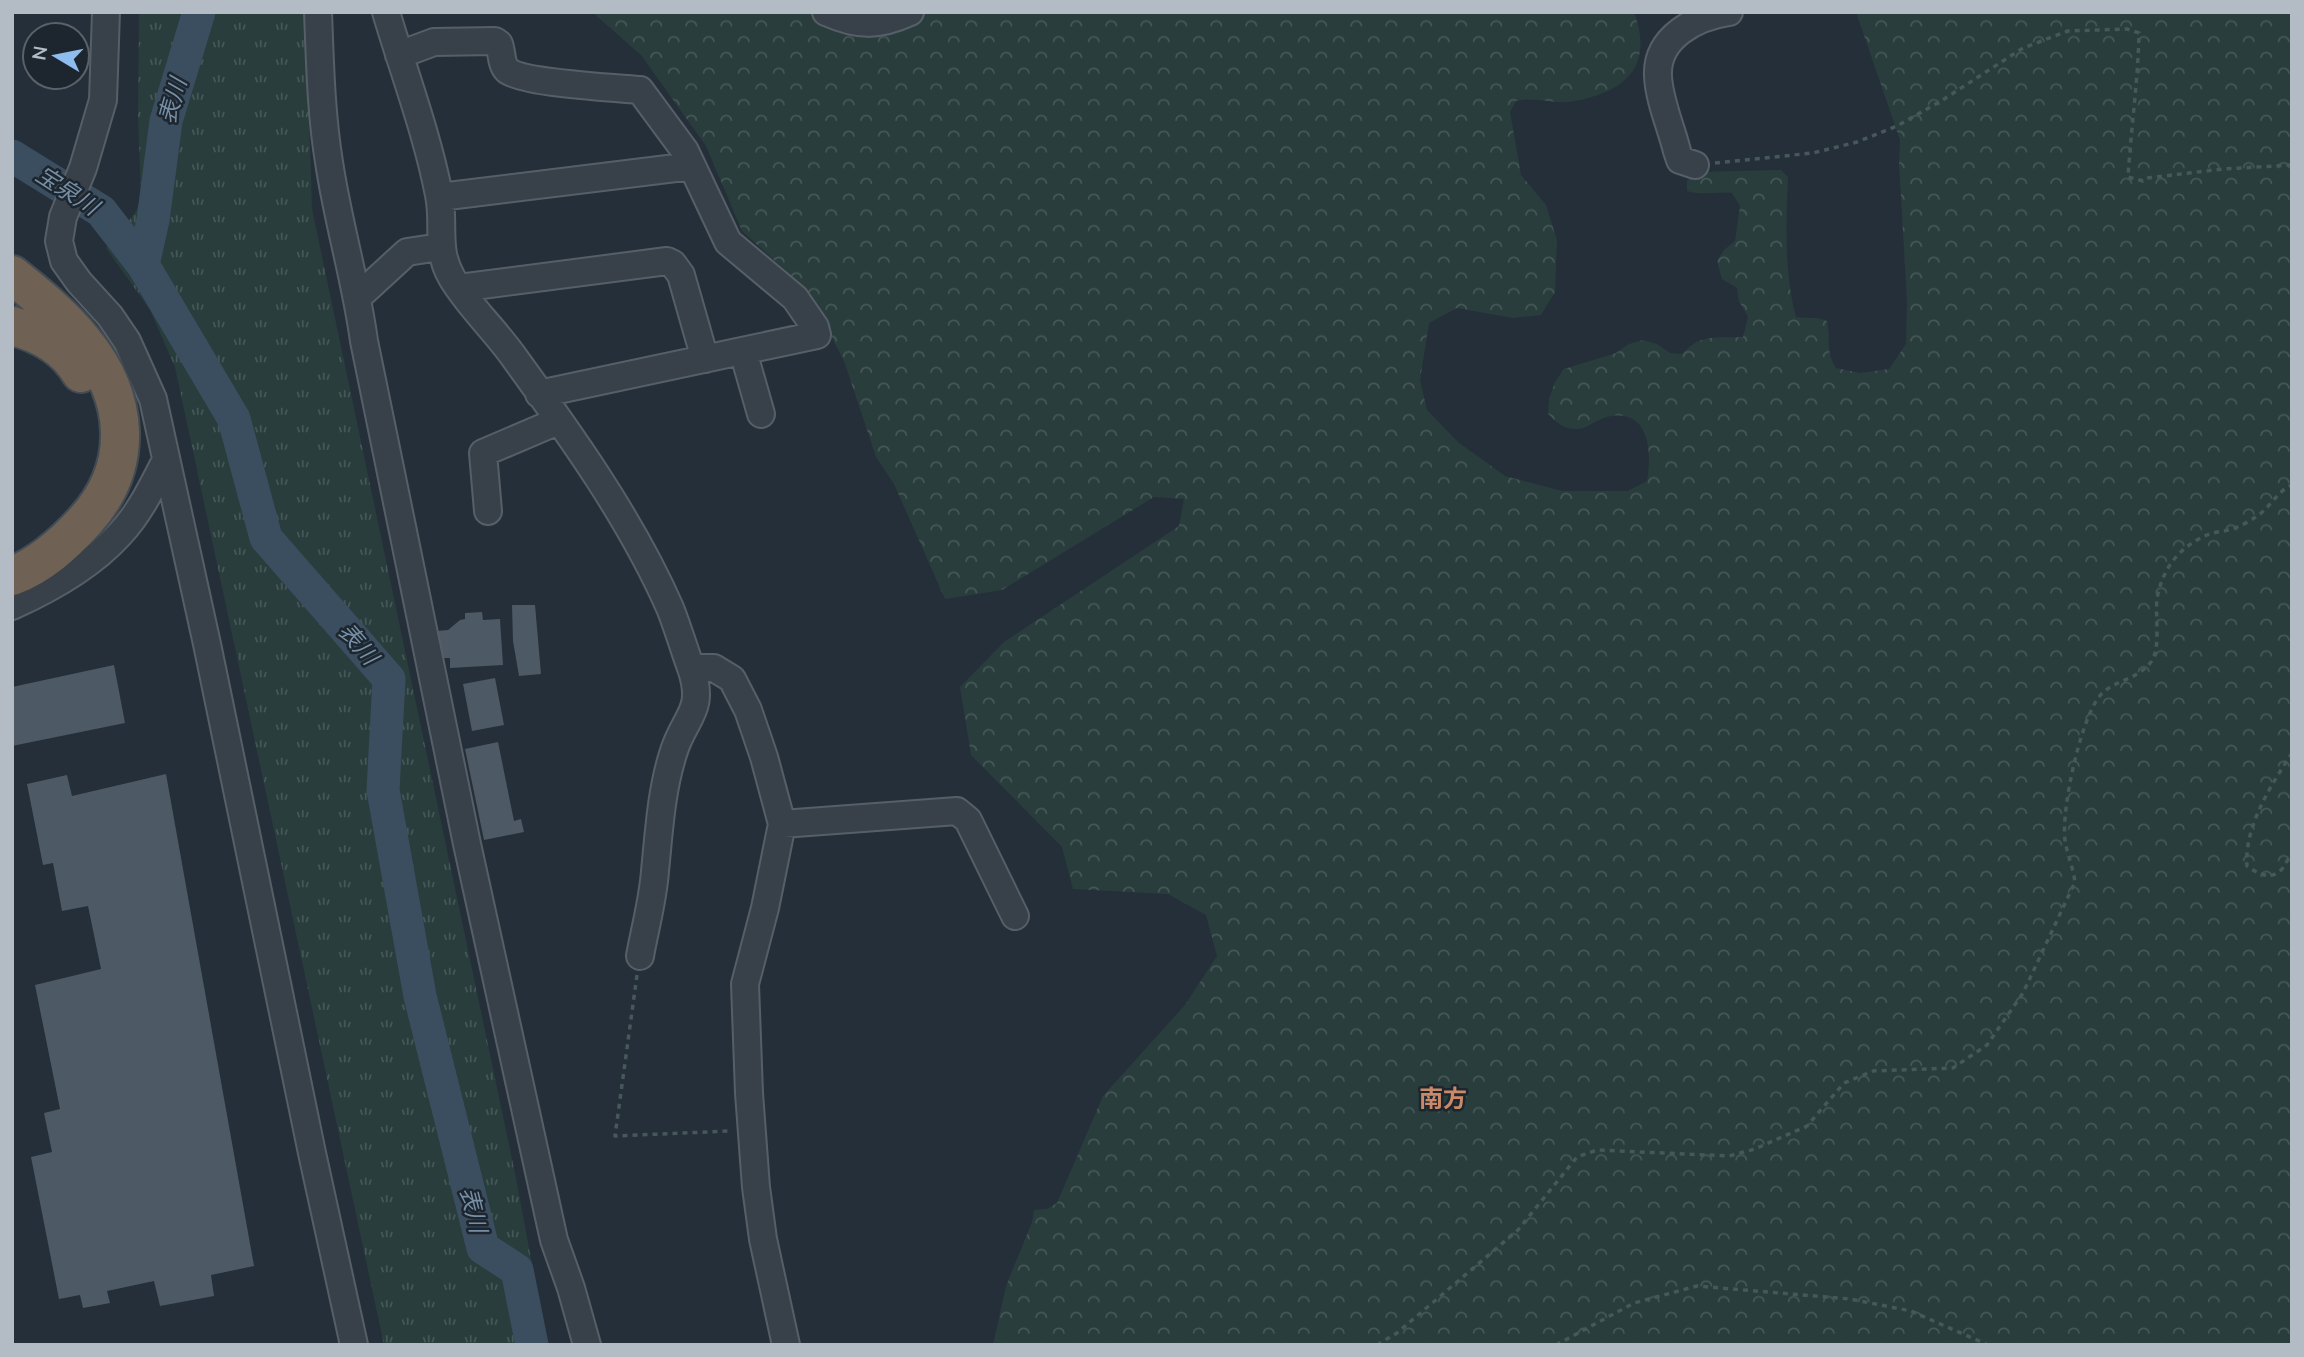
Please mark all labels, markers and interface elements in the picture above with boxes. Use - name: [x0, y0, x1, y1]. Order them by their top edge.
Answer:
- north arrow: [21, 21, 91, 91]
- text: N: [26, 44, 54, 62]
- water label: 表川: [152, 72, 195, 127]
- water label: 宝泉川: [30, 159, 107, 224]
- water label: 表川: [331, 616, 387, 674]
- district label: 南方: [1419, 1083, 1467, 1115]
- water label: 表川: [452, 1184, 494, 1239]

